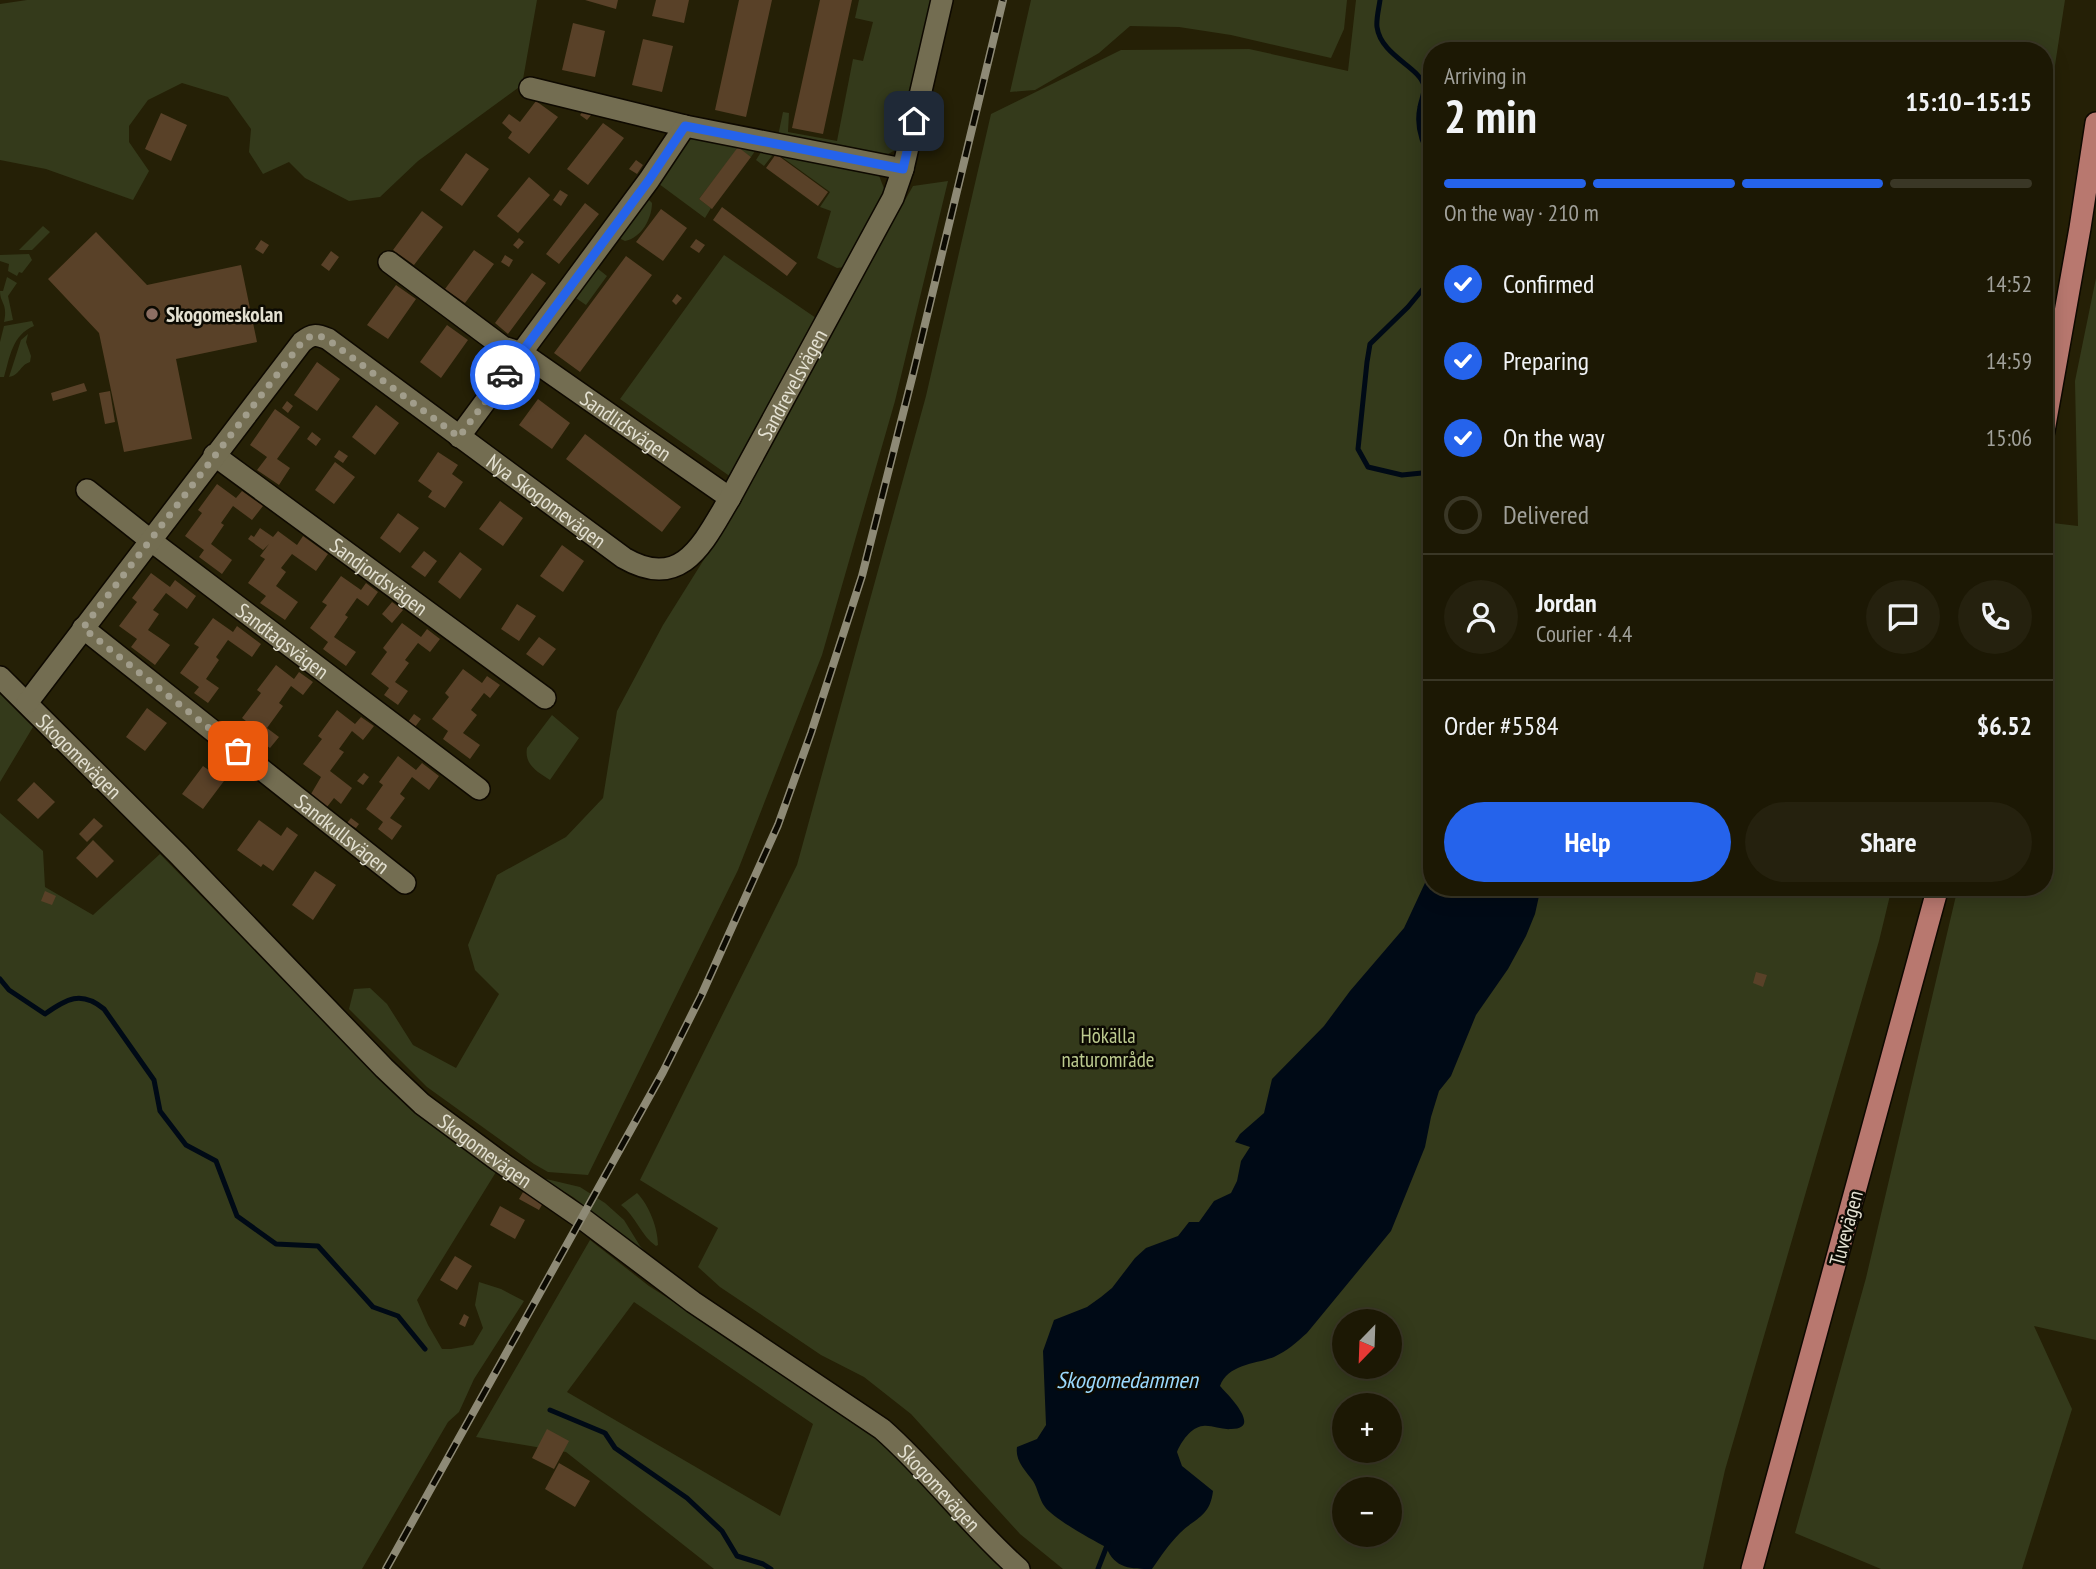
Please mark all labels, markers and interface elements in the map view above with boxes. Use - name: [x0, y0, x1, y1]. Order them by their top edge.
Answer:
- text: Arriving in: [1444, 61, 1526, 90]
- text: 15:10–15:15: [1905, 85, 2032, 118]
- text: 2 min: [1444, 86, 1537, 146]
- pin: [884, 91, 944, 151]
- icon: home: [895, 102, 933, 140]
- text: On the way · 210 m: [1444, 198, 1599, 227]
- icon: check: [1444, 265, 1482, 303]
- text: Confirmed: [1503, 267, 1594, 300]
- text: 14:52: [1986, 269, 2032, 298]
- place label: Skogomeskolan: [166, 301, 283, 328]
- marker: Skogomeskolan: [144, 306, 160, 322]
- street label: Sandrevelsvägen: [751, 324, 833, 444]
- courier: [470, 340, 540, 410]
- icon: check: [1444, 342, 1482, 380]
- text: Preparing: [1503, 344, 1589, 377]
- text: 14:59: [1986, 346, 2032, 375]
- icon: car: [486, 356, 524, 394]
- street label: Sandlidsvägen: [575, 384, 677, 467]
- icon: check: [1444, 419, 1482, 457]
- text: On the way: [1503, 421, 1605, 454]
- text: 15:06: [1986, 423, 2032, 452]
- street label: Nya Skogomevägen: [482, 448, 612, 554]
- text: Delivered: [1503, 498, 1589, 531]
- street label: Sandjordsvägen: [325, 531, 434, 621]
- button: person: [1444, 580, 1518, 654]
- button: chat: [1866, 580, 1940, 654]
- button: phone: [1958, 580, 2032, 654]
- text: Jordan: [1536, 586, 1597, 619]
- street label: Sandtagsvägen: [231, 597, 335, 684]
- text: Courier · 4.4: [1536, 619, 1632, 648]
- street label: Skogomevägen: [31, 708, 128, 804]
- text: Order #5584: [1444, 709, 1559, 742]
- text: $6.52: [1977, 709, 2032, 742]
- pin: [208, 721, 268, 781]
- icon: bag: [219, 732, 257, 770]
- street label: Sandkullsvägen: [290, 788, 395, 879]
- button: Help: [1444, 802, 1731, 882]
- button: Share: [1745, 802, 2032, 882]
- park label: Hökälla naturområde: [1062, 1022, 1154, 1073]
- street label: Skogomevägen: [433, 1107, 538, 1194]
- street label: Tuvevägen: [1823, 1187, 1869, 1269]
- north arrow: [1332, 1309, 1402, 1379]
- map controls: [1332, 1309, 1402, 1547]
- water label: Skogomedammen: [1056, 1365, 1200, 1394]
- button: +: [1332, 1393, 1402, 1463]
- street label: Skogomevägen: [893, 1438, 987, 1537]
- button: −: [1332, 1477, 1402, 1547]

